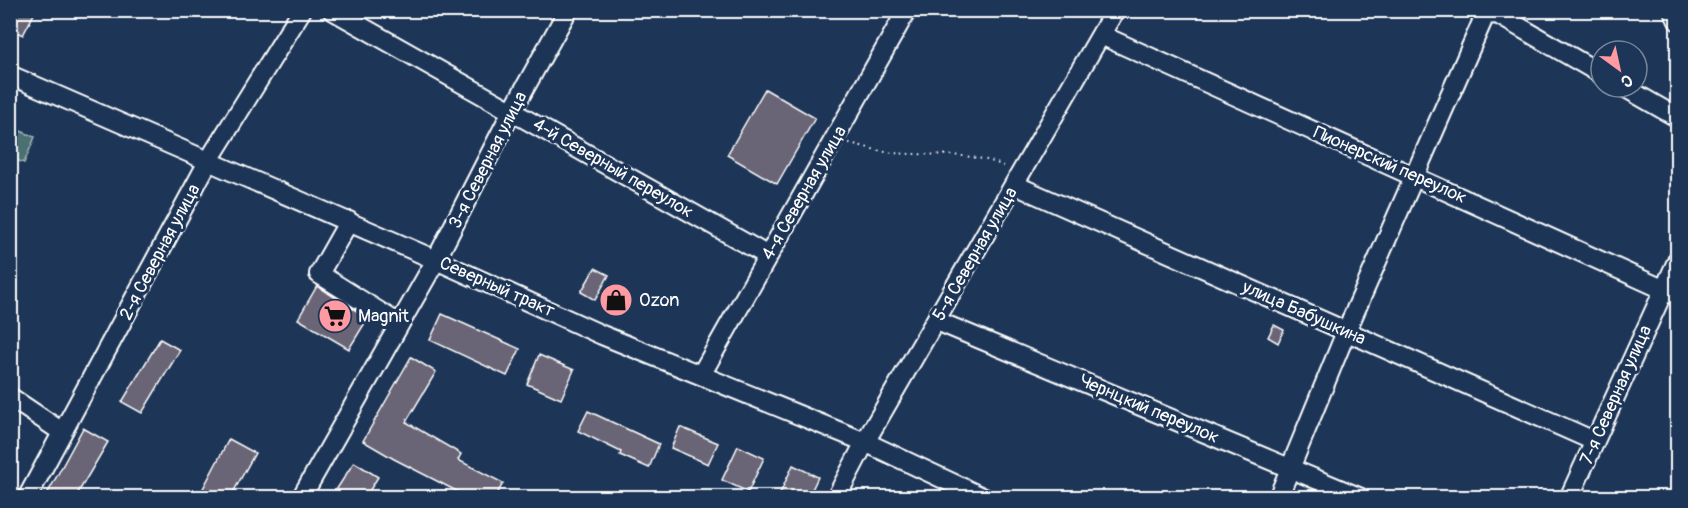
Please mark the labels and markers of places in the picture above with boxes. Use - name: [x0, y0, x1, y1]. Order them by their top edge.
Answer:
- shop icon: Ozon: [598, 282, 634, 318]
- place label: Ozon: [639, 289, 679, 312]
- supermarket icon: Magnit: [317, 298, 353, 334]
- place label: Magnit: [358, 305, 410, 328]

